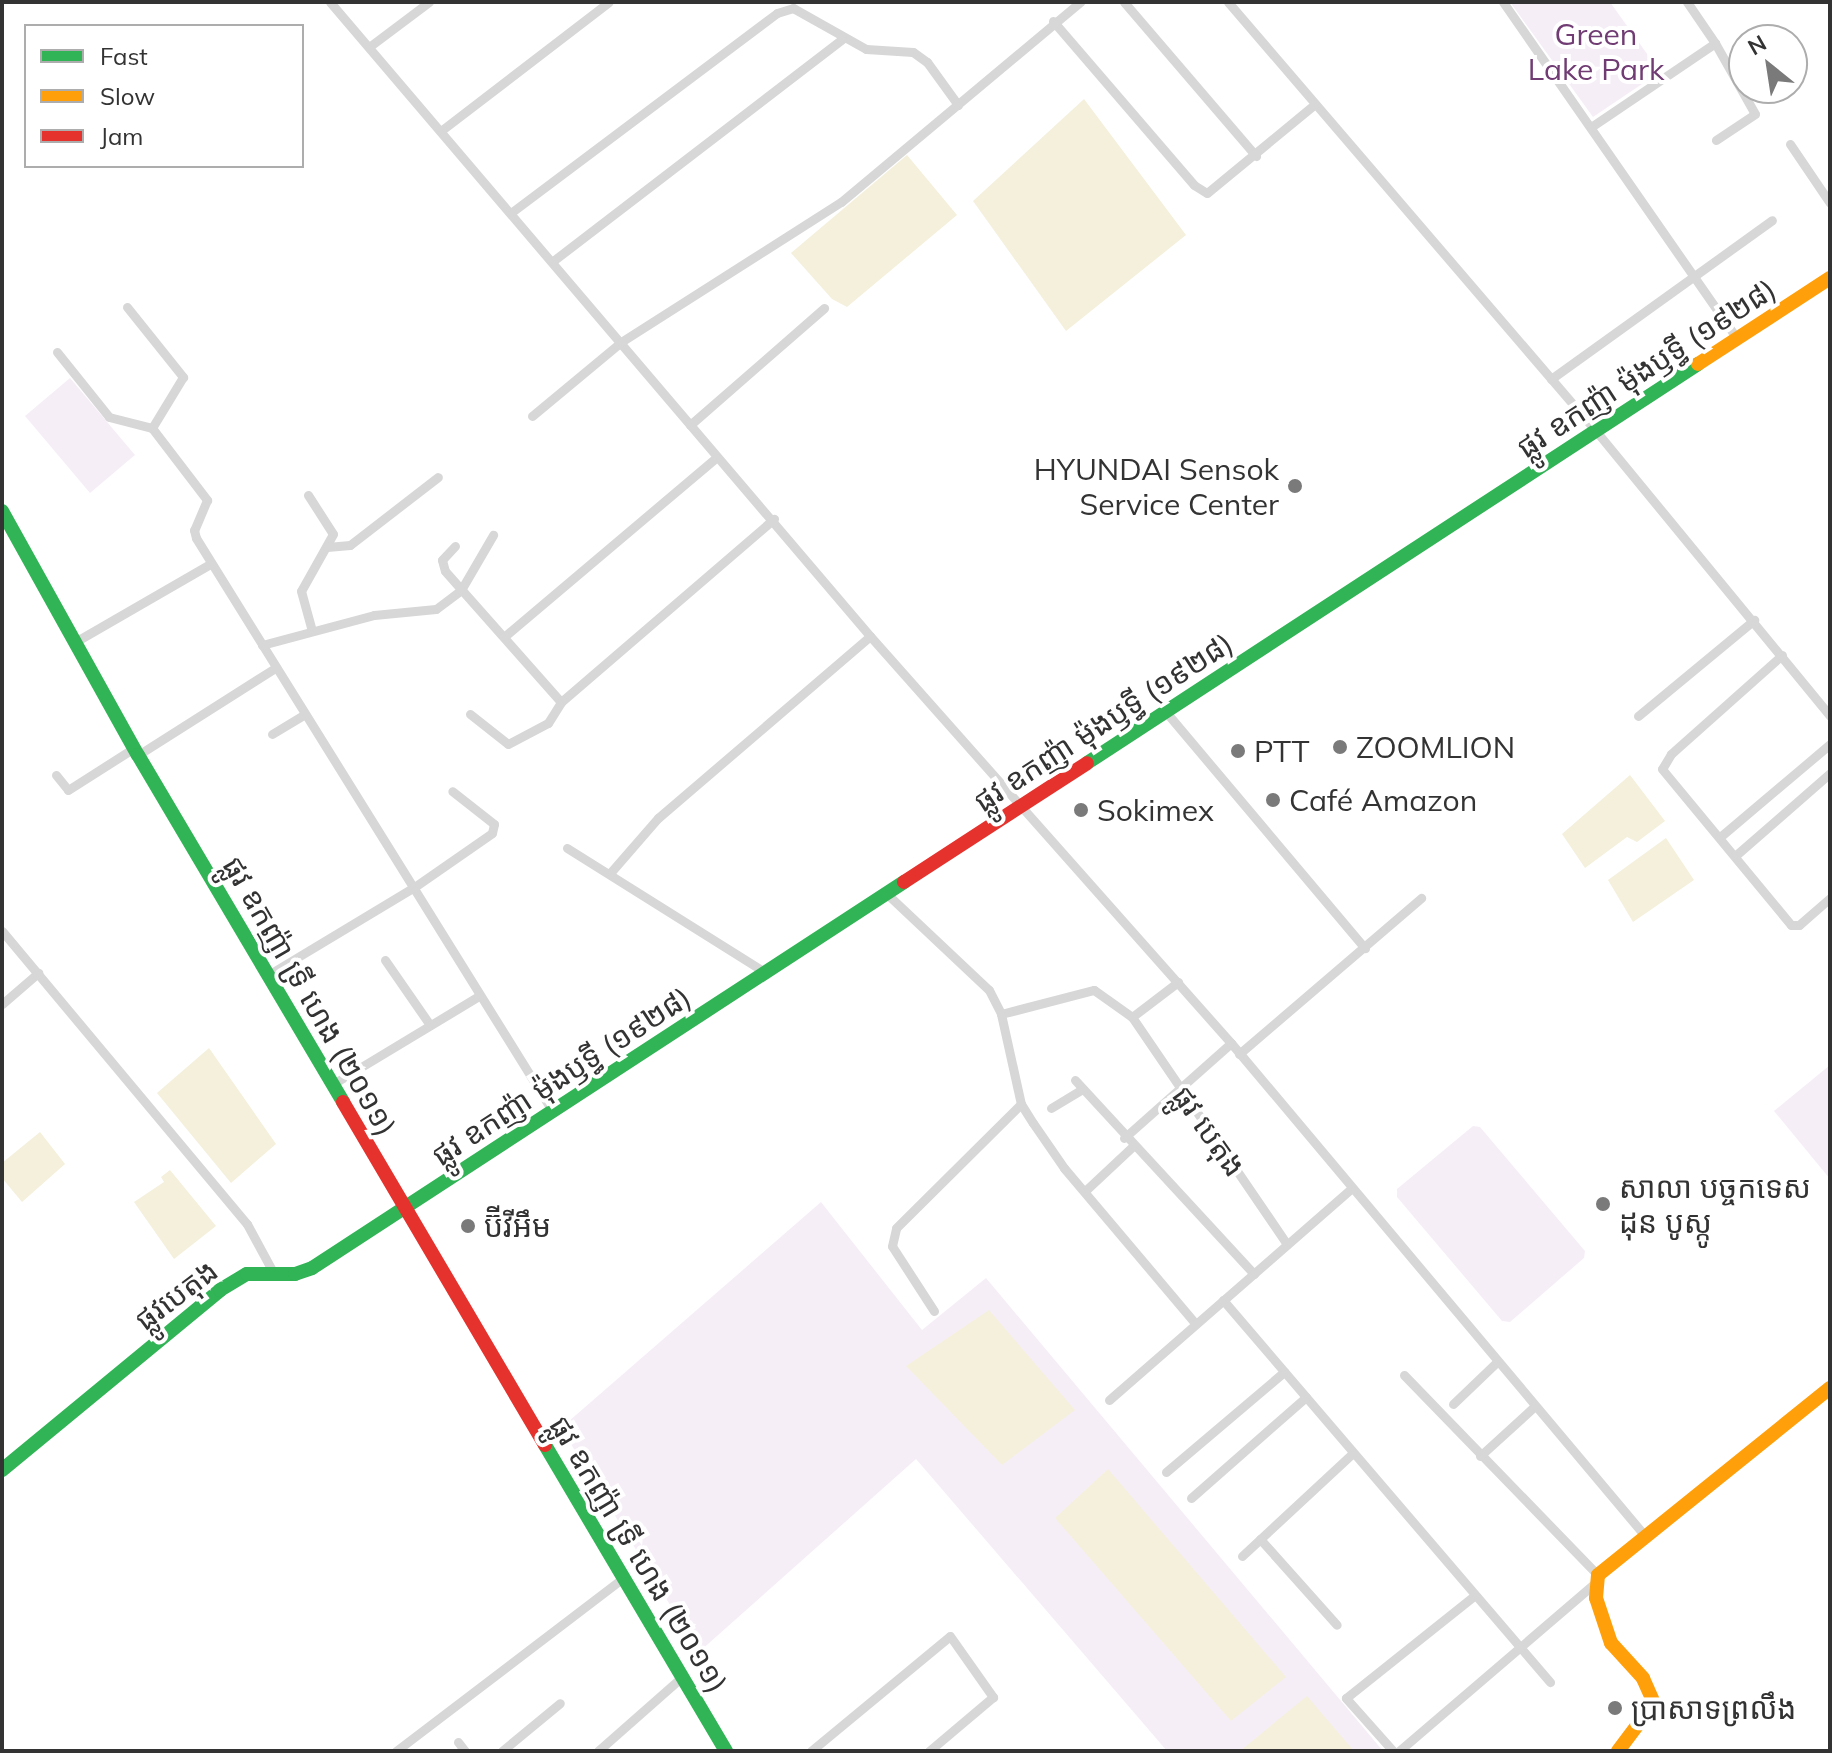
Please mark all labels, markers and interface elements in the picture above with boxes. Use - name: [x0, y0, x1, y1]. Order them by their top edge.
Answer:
- park label: Green Lake Park: [1528, 16, 1664, 86]
- legend: [24, 24, 304, 168]
- north arrow: [1728, 24, 1808, 104]
- text: N: [1743, 29, 1771, 61]
- text: Fast: [100, 41, 148, 71]
- text: Slow: [100, 81, 155, 111]
- text: Jam: [100, 121, 143, 151]
- street label: ផ្លូវ ឧកញ៉ា ម៉ុងឫទ្ធី (១៩២៨): [1510, 271, 1782, 465]
- place label: HYUNDAI Sensok Service Center: [1034, 451, 1279, 522]
- marker: HYUNDAI Sensok Service Center: [1286, 477, 1304, 495]
- street label: ផ្លូវ ឧកញ៉ា ម៉ុងឫទ្ធី (១៩២៨): [967, 625, 1239, 819]
- place label: ZOOMLION: [1356, 729, 1515, 765]
- place label: PTT: [1254, 733, 1310, 769]
- marker: ZOOMLION: [1331, 738, 1349, 756]
- marker: PTT: [1229, 742, 1247, 760]
- place label: Café Amazon: [1289, 782, 1477, 818]
- marker: Café Amazon: [1264, 791, 1282, 809]
- place label: Sokimex: [1097, 792, 1214, 828]
- marker: Sokimex: [1072, 801, 1090, 819]
- street label: ផ្លូវ ឧកញ៉ា ទ្រី ហេង (២០១១): [215, 850, 405, 1142]
- street label: ផ្លូវ ឧកញ៉ា ម៉ុងឫទ្ធី (១៩២៨): [425, 979, 697, 1173]
- street label: ផ្លូវ បេតុង: [1165, 1079, 1253, 1183]
- place label: សាលា បច្ចកទេស ដុន បូស្កូ: [1619, 1169, 1811, 1240]
- marker: សាលា បច្ចកទេស ដុន បូស្កូ: [1594, 1195, 1612, 1213]
- place label: ប៊ីវីអឹម: [484, 1208, 551, 1244]
- marker: ប៊ីវីអឹម: [459, 1217, 477, 1235]
- street label: ផ្លូវបេតុង: [127, 1252, 225, 1338]
- street label: ផ្លូវ ឧកញ៉ា ទ្រី ហេង (២០១១): [542, 1409, 736, 1699]
- place label: ប្រាសាទព្រលឹង: [1631, 1690, 1796, 1726]
- marker: ប្រាសាទព្រលឹង: [1606, 1699, 1624, 1717]

